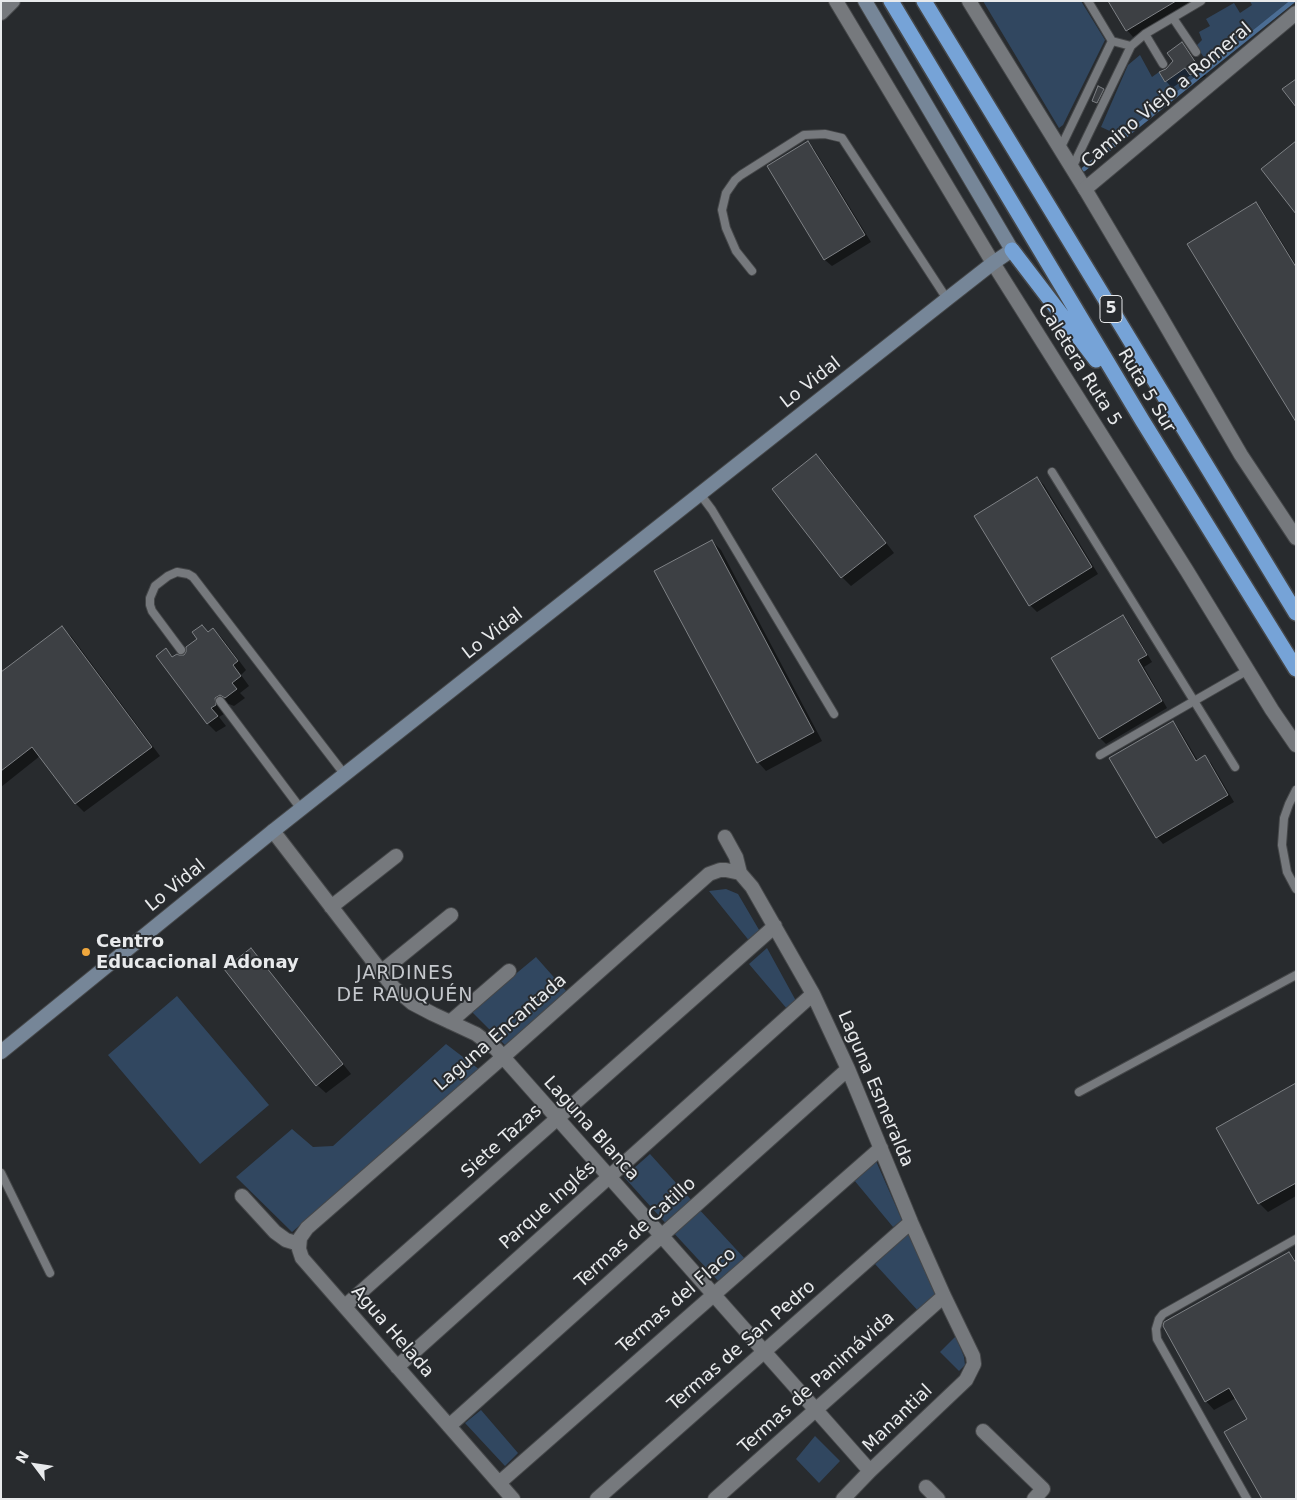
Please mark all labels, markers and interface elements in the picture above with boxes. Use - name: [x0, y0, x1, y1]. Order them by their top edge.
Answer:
- street label: Camino Viejo a Romeral: [1078, 18, 1256, 174]
- road number: 5: [1100, 296, 1122, 322]
- street label: Caletera Ruta 5: [1033, 300, 1125, 430]
- street label: Ruta 5 Sur: [1112, 345, 1180, 437]
- street label: Lo Vidal: [776, 353, 846, 413]
- street label: Lo Vidal: [458, 604, 528, 664]
- street label: Lo Vidal: [142, 855, 210, 917]
- place label: Centro Educacional Adonay: [96, 931, 299, 974]
- marker: Centro Educacional Adonay: [80, 946, 92, 958]
- district label: JARDINES DE RAUQUÉN: [335, 963, 475, 1007]
- street label: Laguna Encantada: [431, 970, 571, 1096]
- street label: Laguna Esmeralda: [832, 1008, 918, 1170]
- street label: Laguna Blanca: [539, 1072, 643, 1186]
- street label: Siete Tazas: [458, 1100, 546, 1184]
- street label: Parque Inglés: [496, 1157, 600, 1255]
- street label: Termas de Catillo: [571, 1173, 701, 1293]
- street label: Termas del Flaco: [613, 1244, 741, 1358]
- street label: Termas de San Pedro: [664, 1276, 820, 1416]
- street label: Agua Helada: [346, 1282, 438, 1382]
- street label: Termas de Panimávida: [735, 1307, 899, 1459]
- street label: Manantial: [859, 1380, 937, 1458]
- north arrow: [10, 1440, 60, 1490]
- text: N: [12, 1448, 32, 1466]

